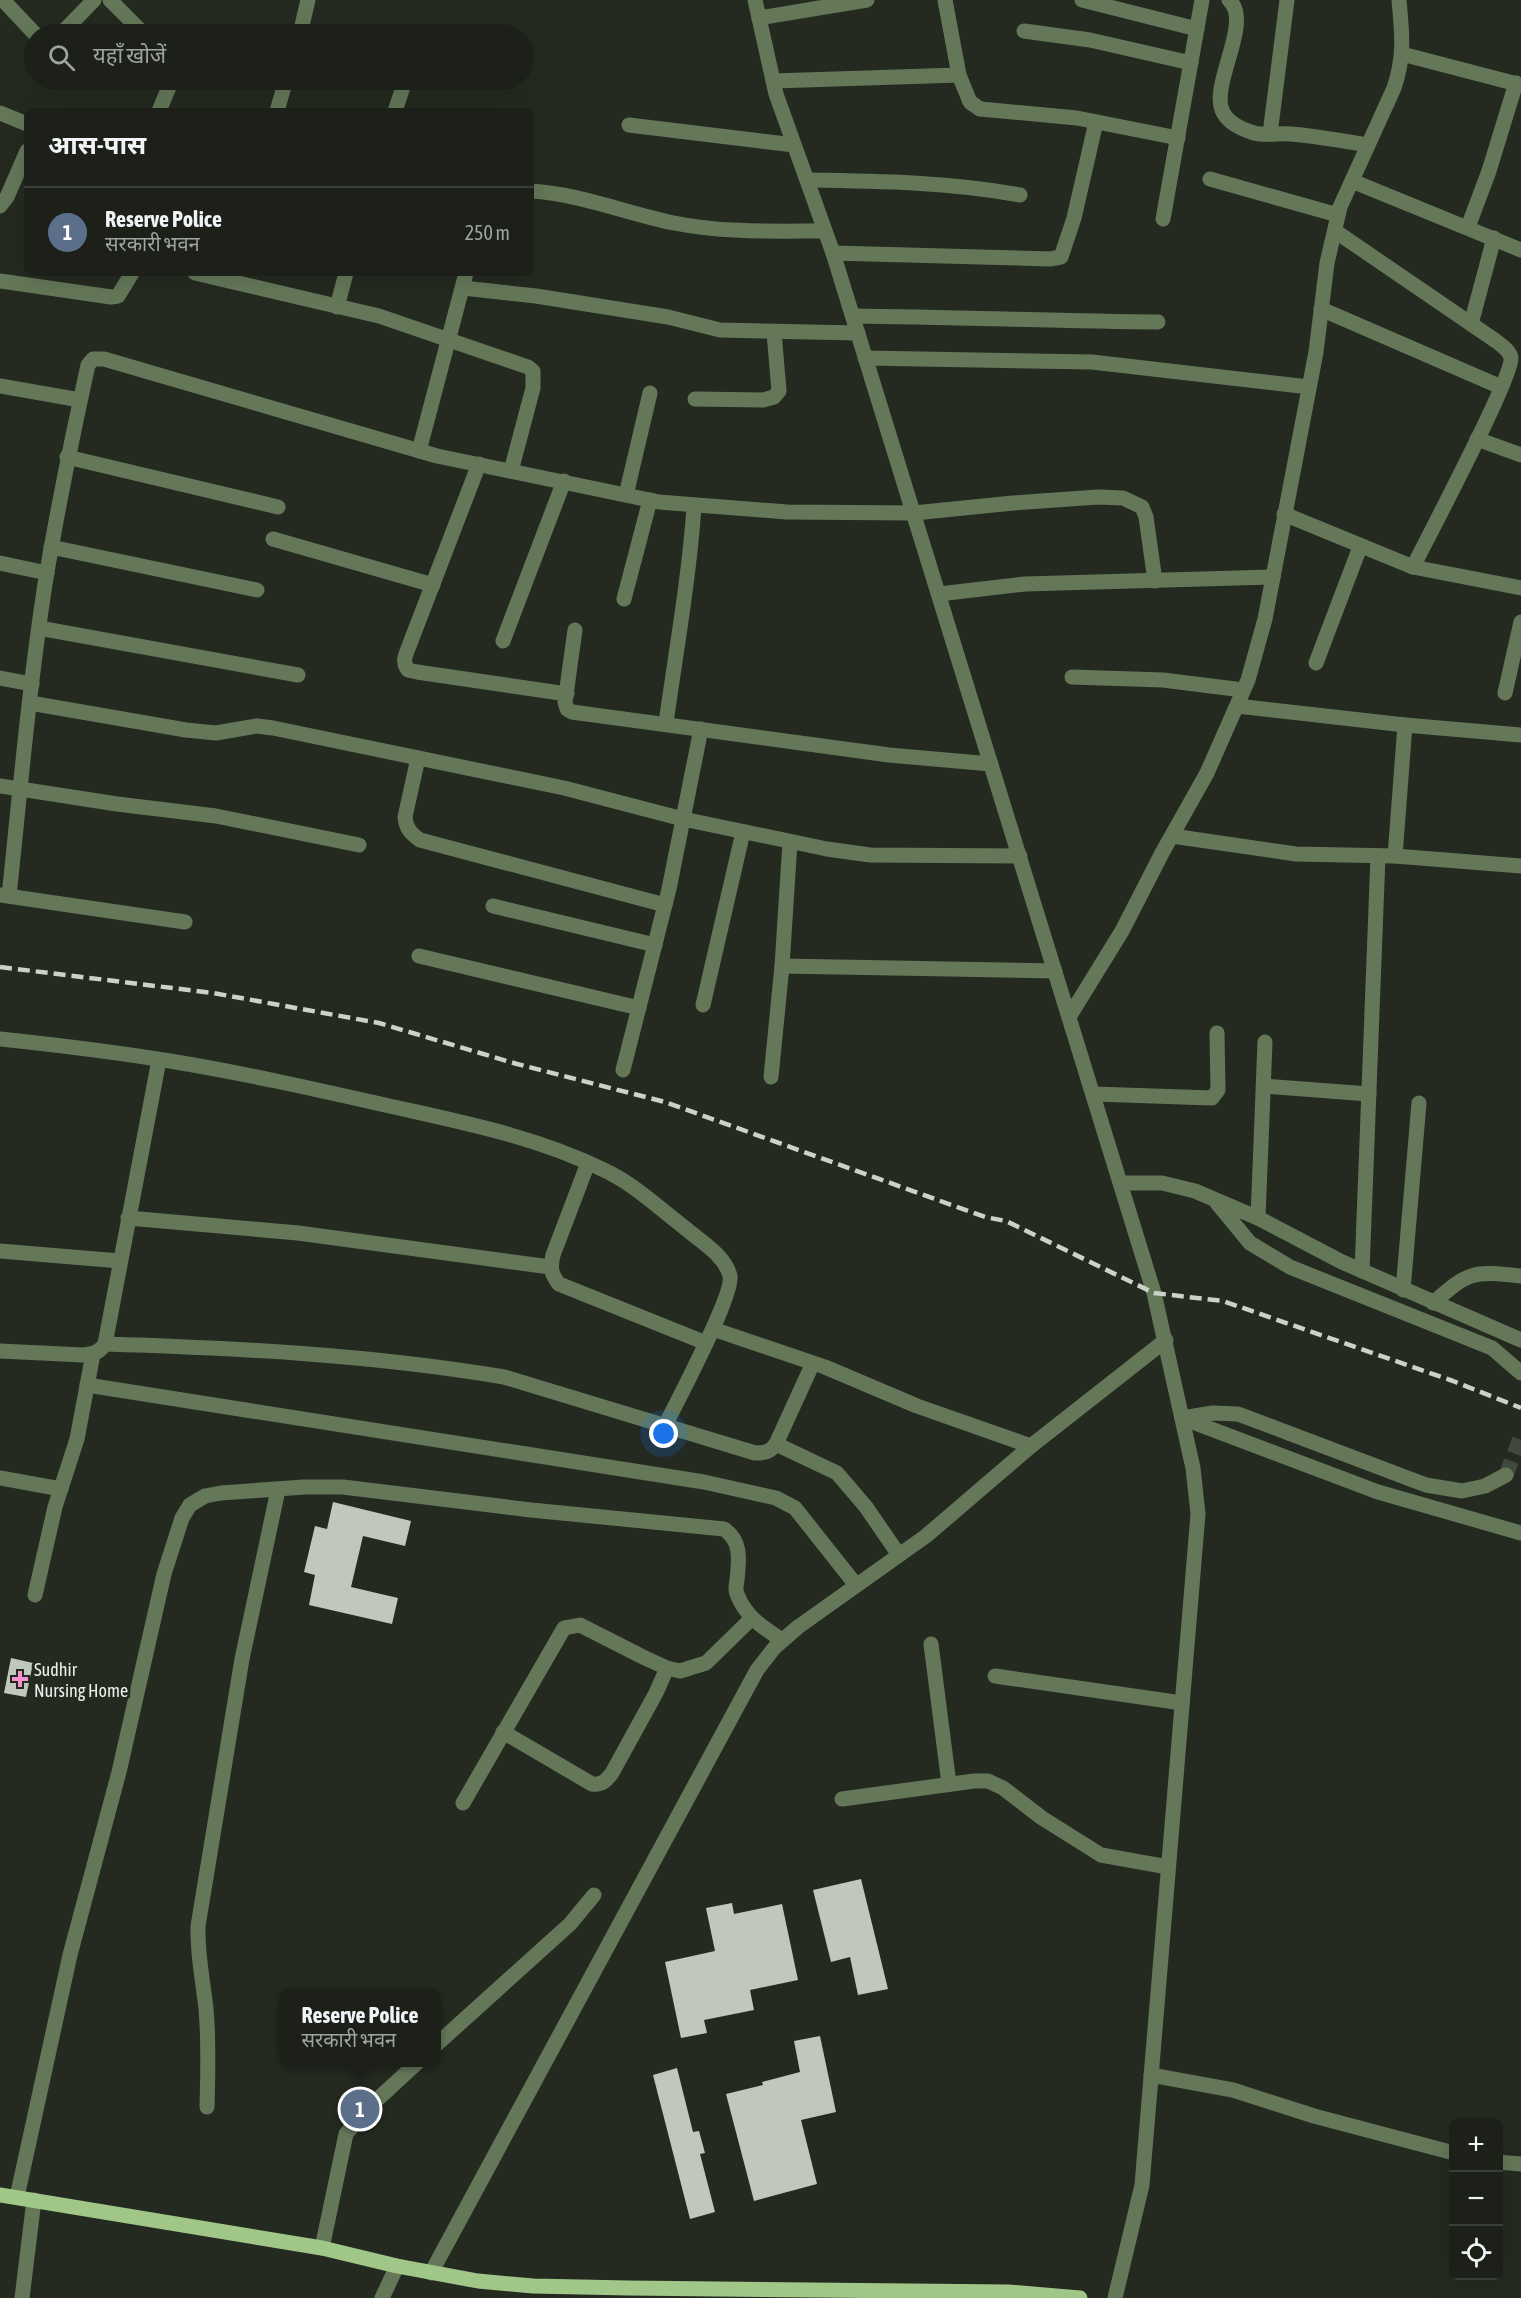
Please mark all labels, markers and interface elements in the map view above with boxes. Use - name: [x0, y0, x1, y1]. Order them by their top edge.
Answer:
- search box: [24, 24, 534, 90]
- icon: search: [45, 41, 78, 74]
- text: यहाँ खोजें: [93, 42, 166, 68]
- text: आस-पास: [48, 130, 146, 160]
- text: Reserve Police: [105, 206, 222, 232]
- text: 1: [63, 221, 72, 244]
- text: 250 m: [465, 221, 510, 244]
- text: सरकारी भवन: [105, 232, 200, 255]
- your location: [649, 1419, 678, 1448]
- place label: Sudhir Nursing Home: [34, 1659, 128, 1701]
- marker: Sudhir Nursing Home: [11, 1670, 29, 1688]
- popup: [279, 1989, 441, 2067]
- text: Reserve Police: [302, 2002, 419, 2028]
- text: सरकारी भवन: [302, 2028, 396, 2051]
- pin: 1: [340, 2086, 380, 2132]
- map controls: [1449, 2118, 1503, 2280]
- button: +: [1449, 2118, 1503, 2172]
- button: −: [1449, 2172, 1503, 2226]
- button: locate: [1449, 2226, 1503, 2280]

